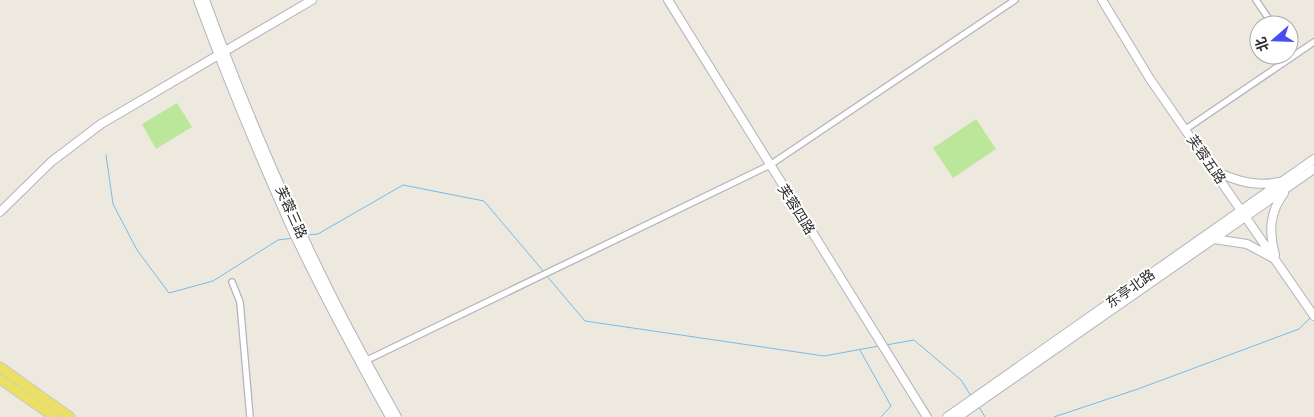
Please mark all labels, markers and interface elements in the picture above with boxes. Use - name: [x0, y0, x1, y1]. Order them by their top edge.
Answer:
- north arrow: [1249, 15, 1299, 65]
- text: 北: [1251, 35, 1272, 54]
- street label: 芙蓉五路: [1184, 131, 1230, 187]
- street label: 芙蓉四路: [775, 181, 819, 237]
- street label: 芙蓉三路: [273, 183, 311, 241]
- street label: 东亭北路: [1102, 265, 1158, 311]

